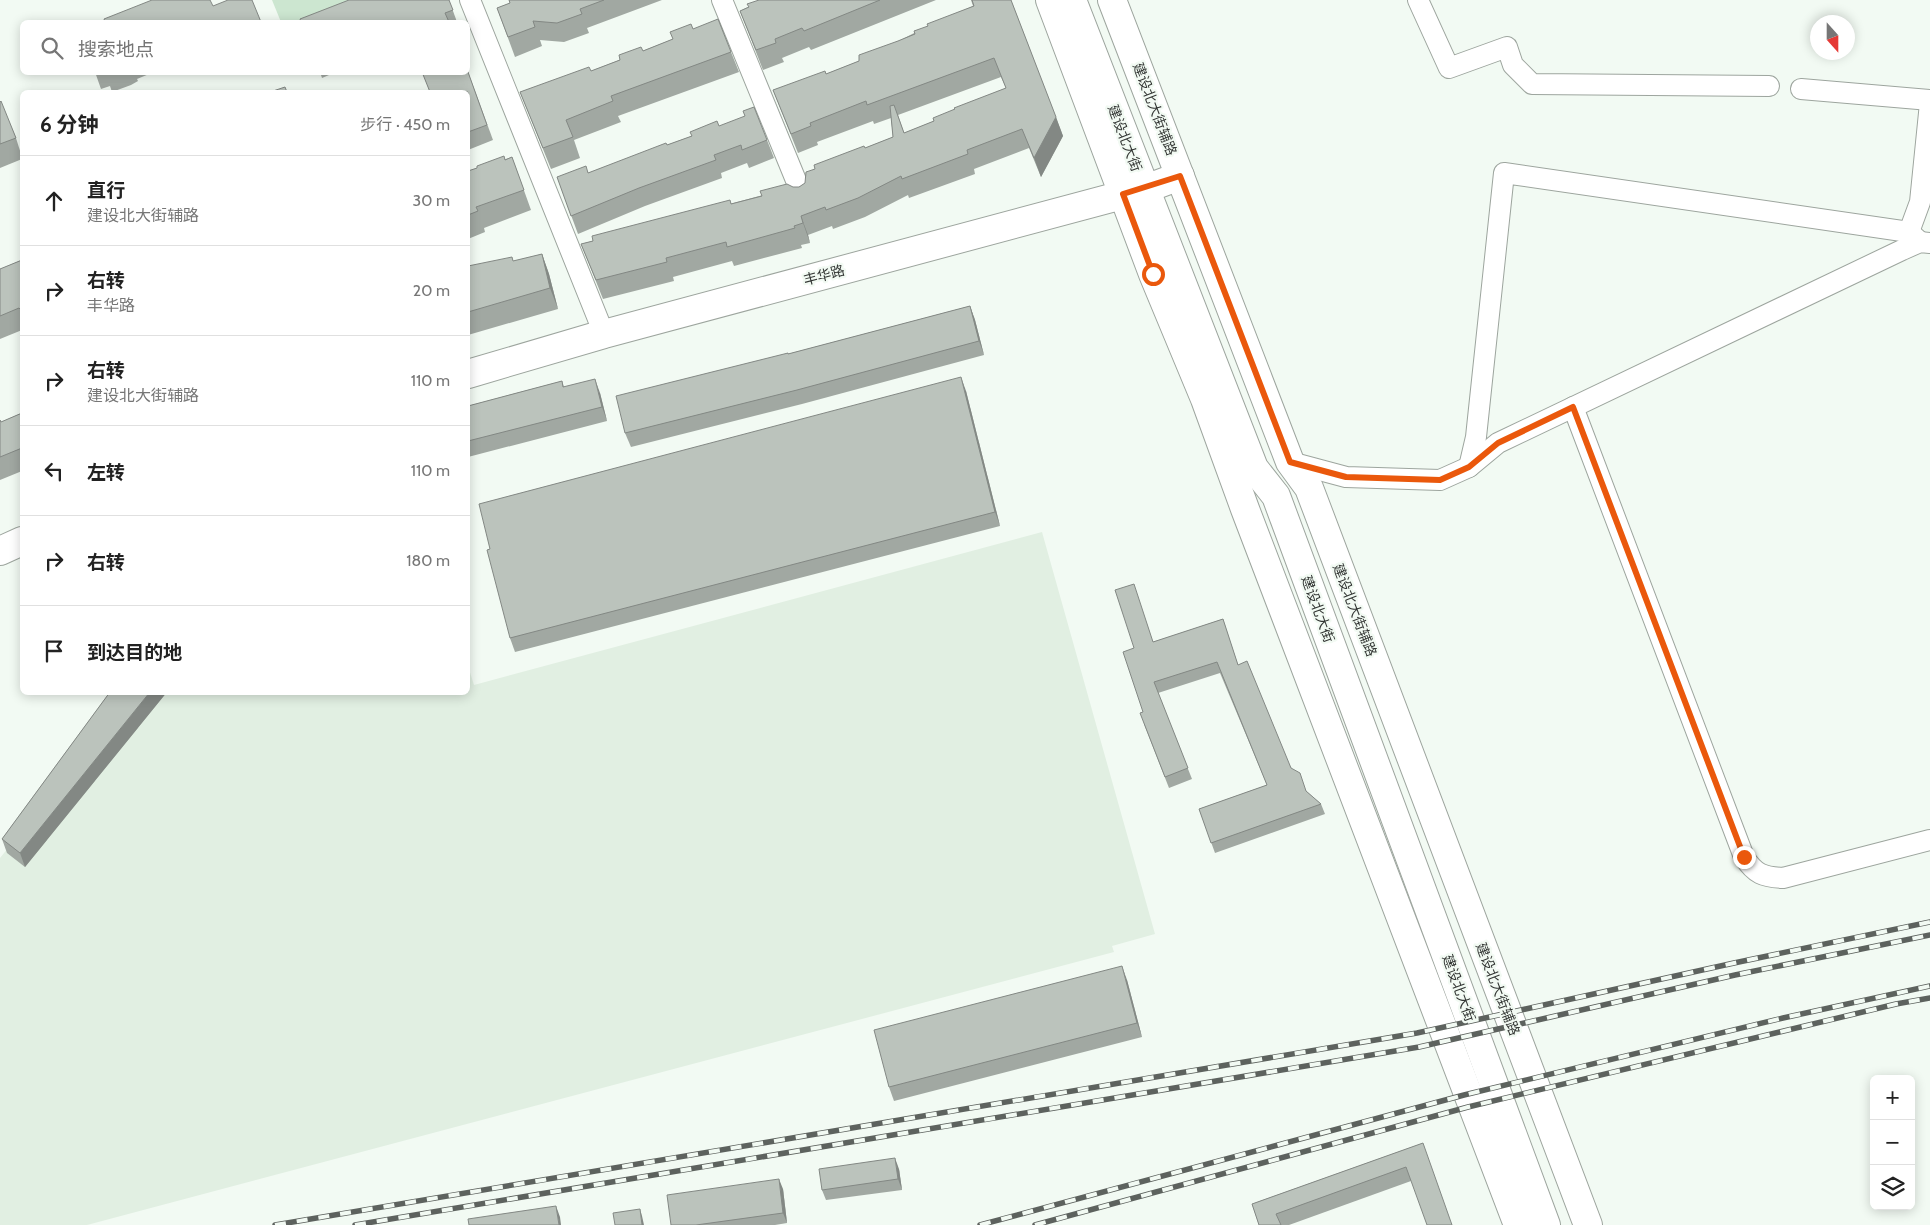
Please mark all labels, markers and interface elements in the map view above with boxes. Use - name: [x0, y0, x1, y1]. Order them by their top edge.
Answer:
- north arrow: [1810, 15, 1855, 60]
- search box: [20, 20, 470, 75]
- icon: search: [38, 34, 66, 62]
- text: 搜索地点: [78, 38, 154, 61]
- street label: 建设北大街辅路: [1129, 60, 1181, 158]
- street label: 建设北大街: [1104, 102, 1146, 174]
- text: 6 分钟: [40, 112, 99, 137]
- text: 步行 · 450 m: [360, 115, 450, 134]
- text: 直行: [87, 179, 125, 202]
- icon: ahead: [40, 187, 68, 215]
- text: 30 m: [413, 191, 450, 210]
- text: 建设北大街辅路: [87, 206, 199, 225]
- street label: 丰华路: [801, 261, 847, 289]
- route start: [1142, 263, 1165, 286]
- text: 右转: [87, 269, 125, 292]
- icon: right: [40, 277, 68, 305]
- text: 20 m: [413, 281, 450, 300]
- text: 丰华路: [87, 296, 135, 315]
- text: 右转: [87, 359, 125, 382]
- icon: right: [40, 367, 68, 395]
- text: 110 m: [411, 371, 450, 390]
- text: 建设北大街辅路: [87, 386, 199, 405]
- icon: left: [40, 457, 68, 485]
- text: 左转: [87, 461, 125, 484]
- text: 110 m: [411, 461, 450, 480]
- icon: right: [40, 547, 68, 575]
- text: 右转: [87, 551, 125, 574]
- text: 180 m: [406, 551, 450, 570]
- street label: 建设北大街辅路: [1329, 561, 1381, 659]
- street label: 建设北大街: [1298, 573, 1338, 645]
- icon: arrive: [40, 637, 68, 665]
- text: 到达目的地: [87, 641, 182, 664]
- route end: [1733, 846, 1756, 869]
- street label: 建设北大街辅路: [1472, 940, 1524, 1038]
- street label: 建设北大街: [1439, 952, 1479, 1024]
- map controls: [1870, 1075, 1915, 1210]
- button: +: [1870, 1075, 1915, 1120]
- button: −: [1870, 1120, 1915, 1165]
- button: layers: [1870, 1165, 1915, 1210]

